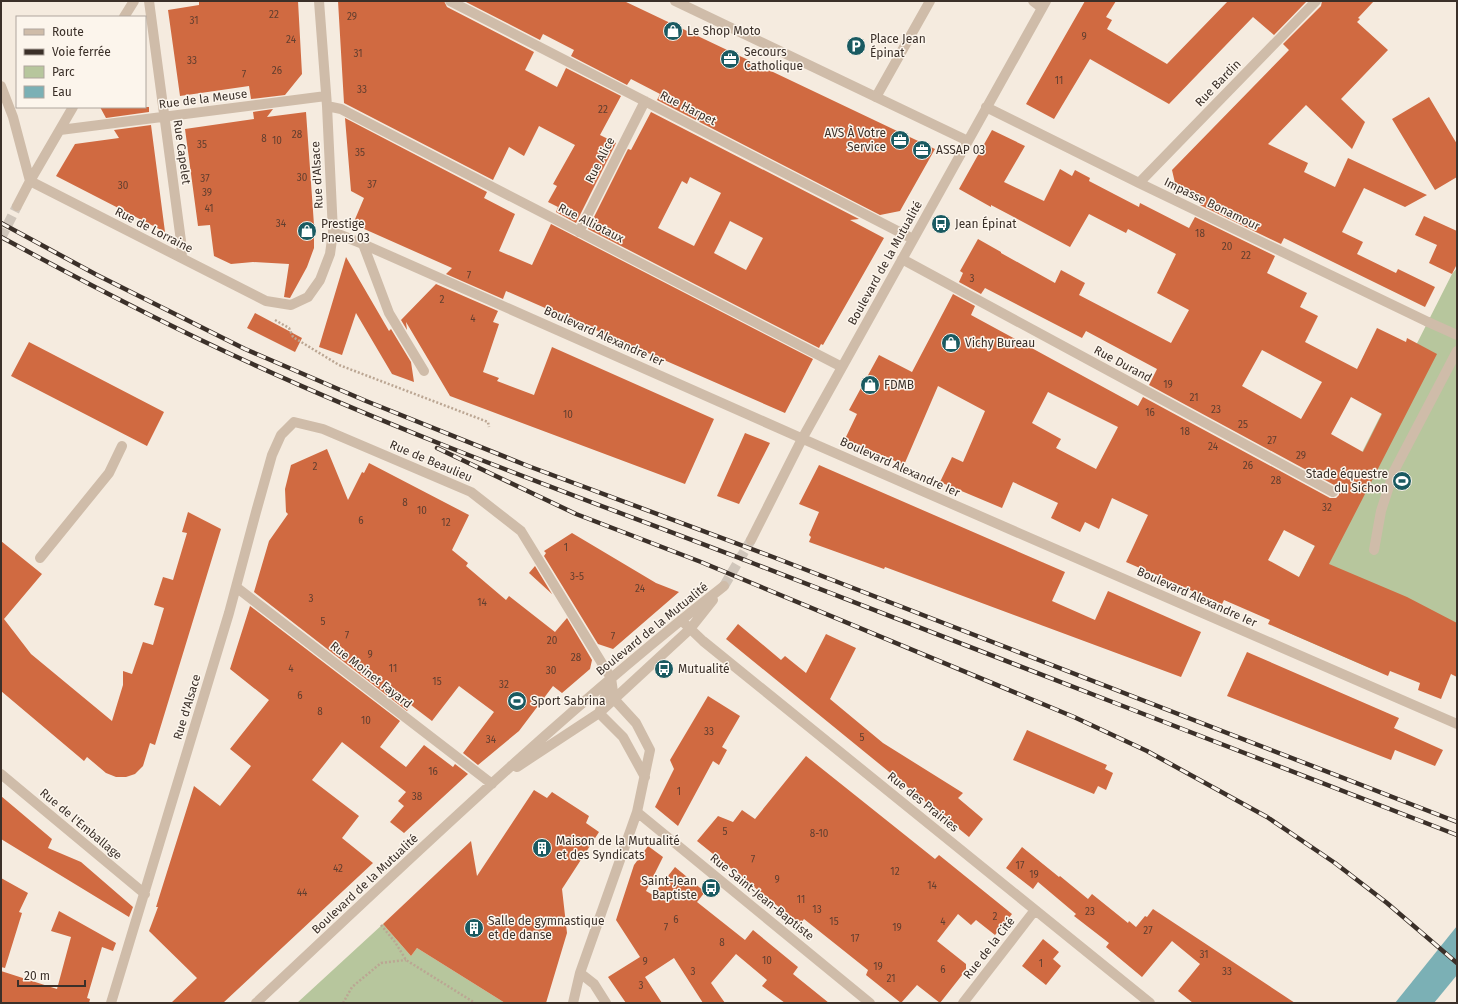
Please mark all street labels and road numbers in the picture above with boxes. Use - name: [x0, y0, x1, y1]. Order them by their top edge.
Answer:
- street label: Rue Bardin: [1192, 57, 1244, 109]
- street label: Rue de la Meuse: [158, 87, 248, 111]
- street label: Rue Harpet: [658, 88, 719, 128]
- street label: Rue Capelet: [171, 119, 194, 186]
- street label: Rue Alice: [582, 135, 618, 185]
- street label: Rue d'Alsace: [308, 141, 326, 209]
- street label: Impasse Bonamour: [1162, 175, 1263, 233]
- street label: Boulevard de la Mutualité: [845, 198, 925, 328]
- street label: Rue Alliotaux: [556, 200, 626, 246]
- street label: Rue de Lorraine: [113, 204, 195, 256]
- street label: Boulevard Alexandre Ier: [542, 303, 667, 369]
- street label: Rue Durand: [1092, 343, 1154, 385]
- street label: Boulevard Alexandre Ier: [838, 434, 963, 500]
- street label: Rue de Beaulieu: [388, 437, 474, 485]
- street label: Boulevard Alexandre Ier: [1135, 564, 1260, 630]
- street label: Boulevard de la Mutualité: [593, 579, 711, 679]
- street label: Rue Moinet Fayard: [327, 639, 415, 711]
- street label: Rue d'Alsace: [170, 673, 204, 741]
- street label: Rue des Prairies: [885, 769, 962, 835]
- street label: Rue de l'Emballage: [37, 786, 125, 862]
- street label: Boulevard de la Mutualité: [309, 831, 421, 937]
- street label: Rue Saint-Jean-Baptiste: [707, 851, 817, 943]
- street label: Rue de la Cité: [960, 914, 1018, 982]

